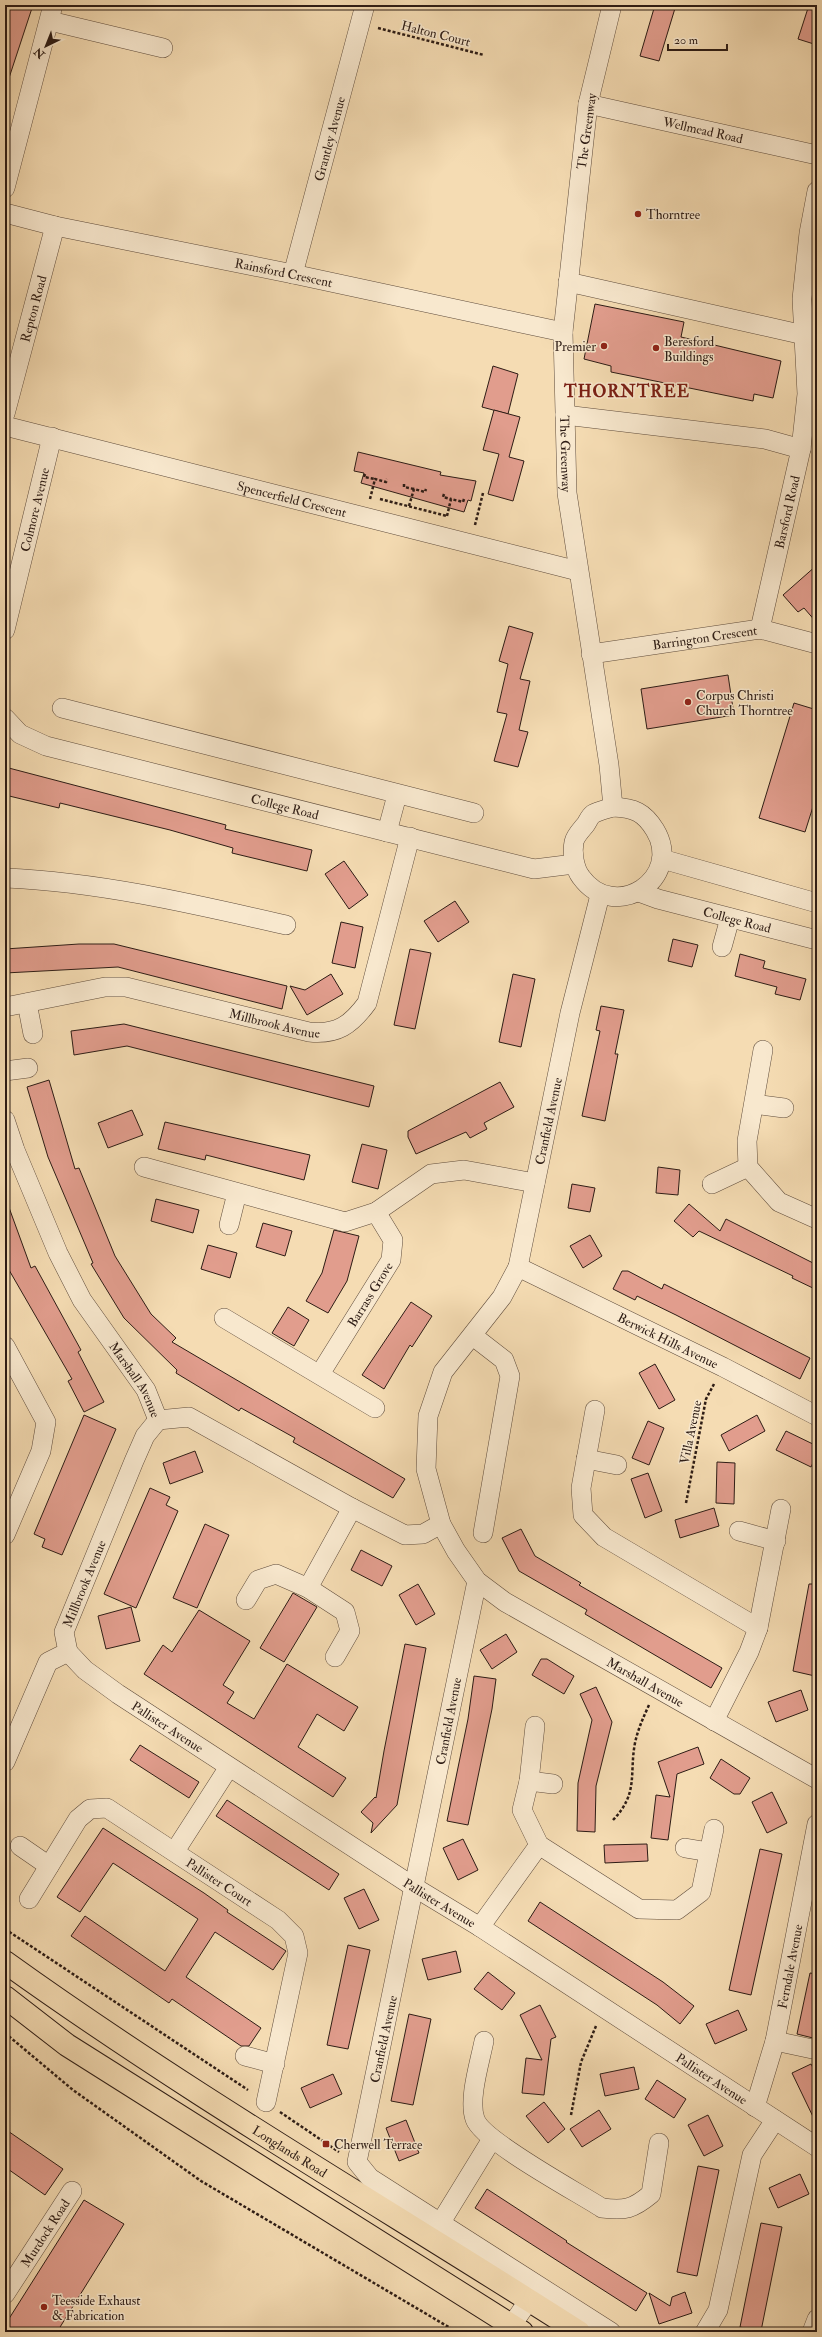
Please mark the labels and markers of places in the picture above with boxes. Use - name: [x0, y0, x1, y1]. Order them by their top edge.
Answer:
- place label: Thorntree: [646, 207, 701, 223]
- marker: Thorntree: [633, 209, 643, 219]
- place label: Beresford Buildings: [664, 334, 715, 365]
- place label: Premier: [555, 339, 596, 355]
- marker: Premier: [599, 341, 609, 351]
- marker: Beresford Buildings: [651, 343, 661, 353]
- place label: Corpus Christi Church Thorntree: [696, 688, 793, 719]
- marker: Corpus Christi Church Thorntree: [683, 697, 693, 707]
- place label: Cherwell Terrace: [334, 2137, 423, 2153]
- marker: Cherwell Terrace: [321, 2139, 331, 2149]
- place label: Teesside Exhaust & Fabrication: [52, 2293, 140, 2324]
- marker: Teesside Exhaust & Fabrication: [39, 2302, 49, 2312]

